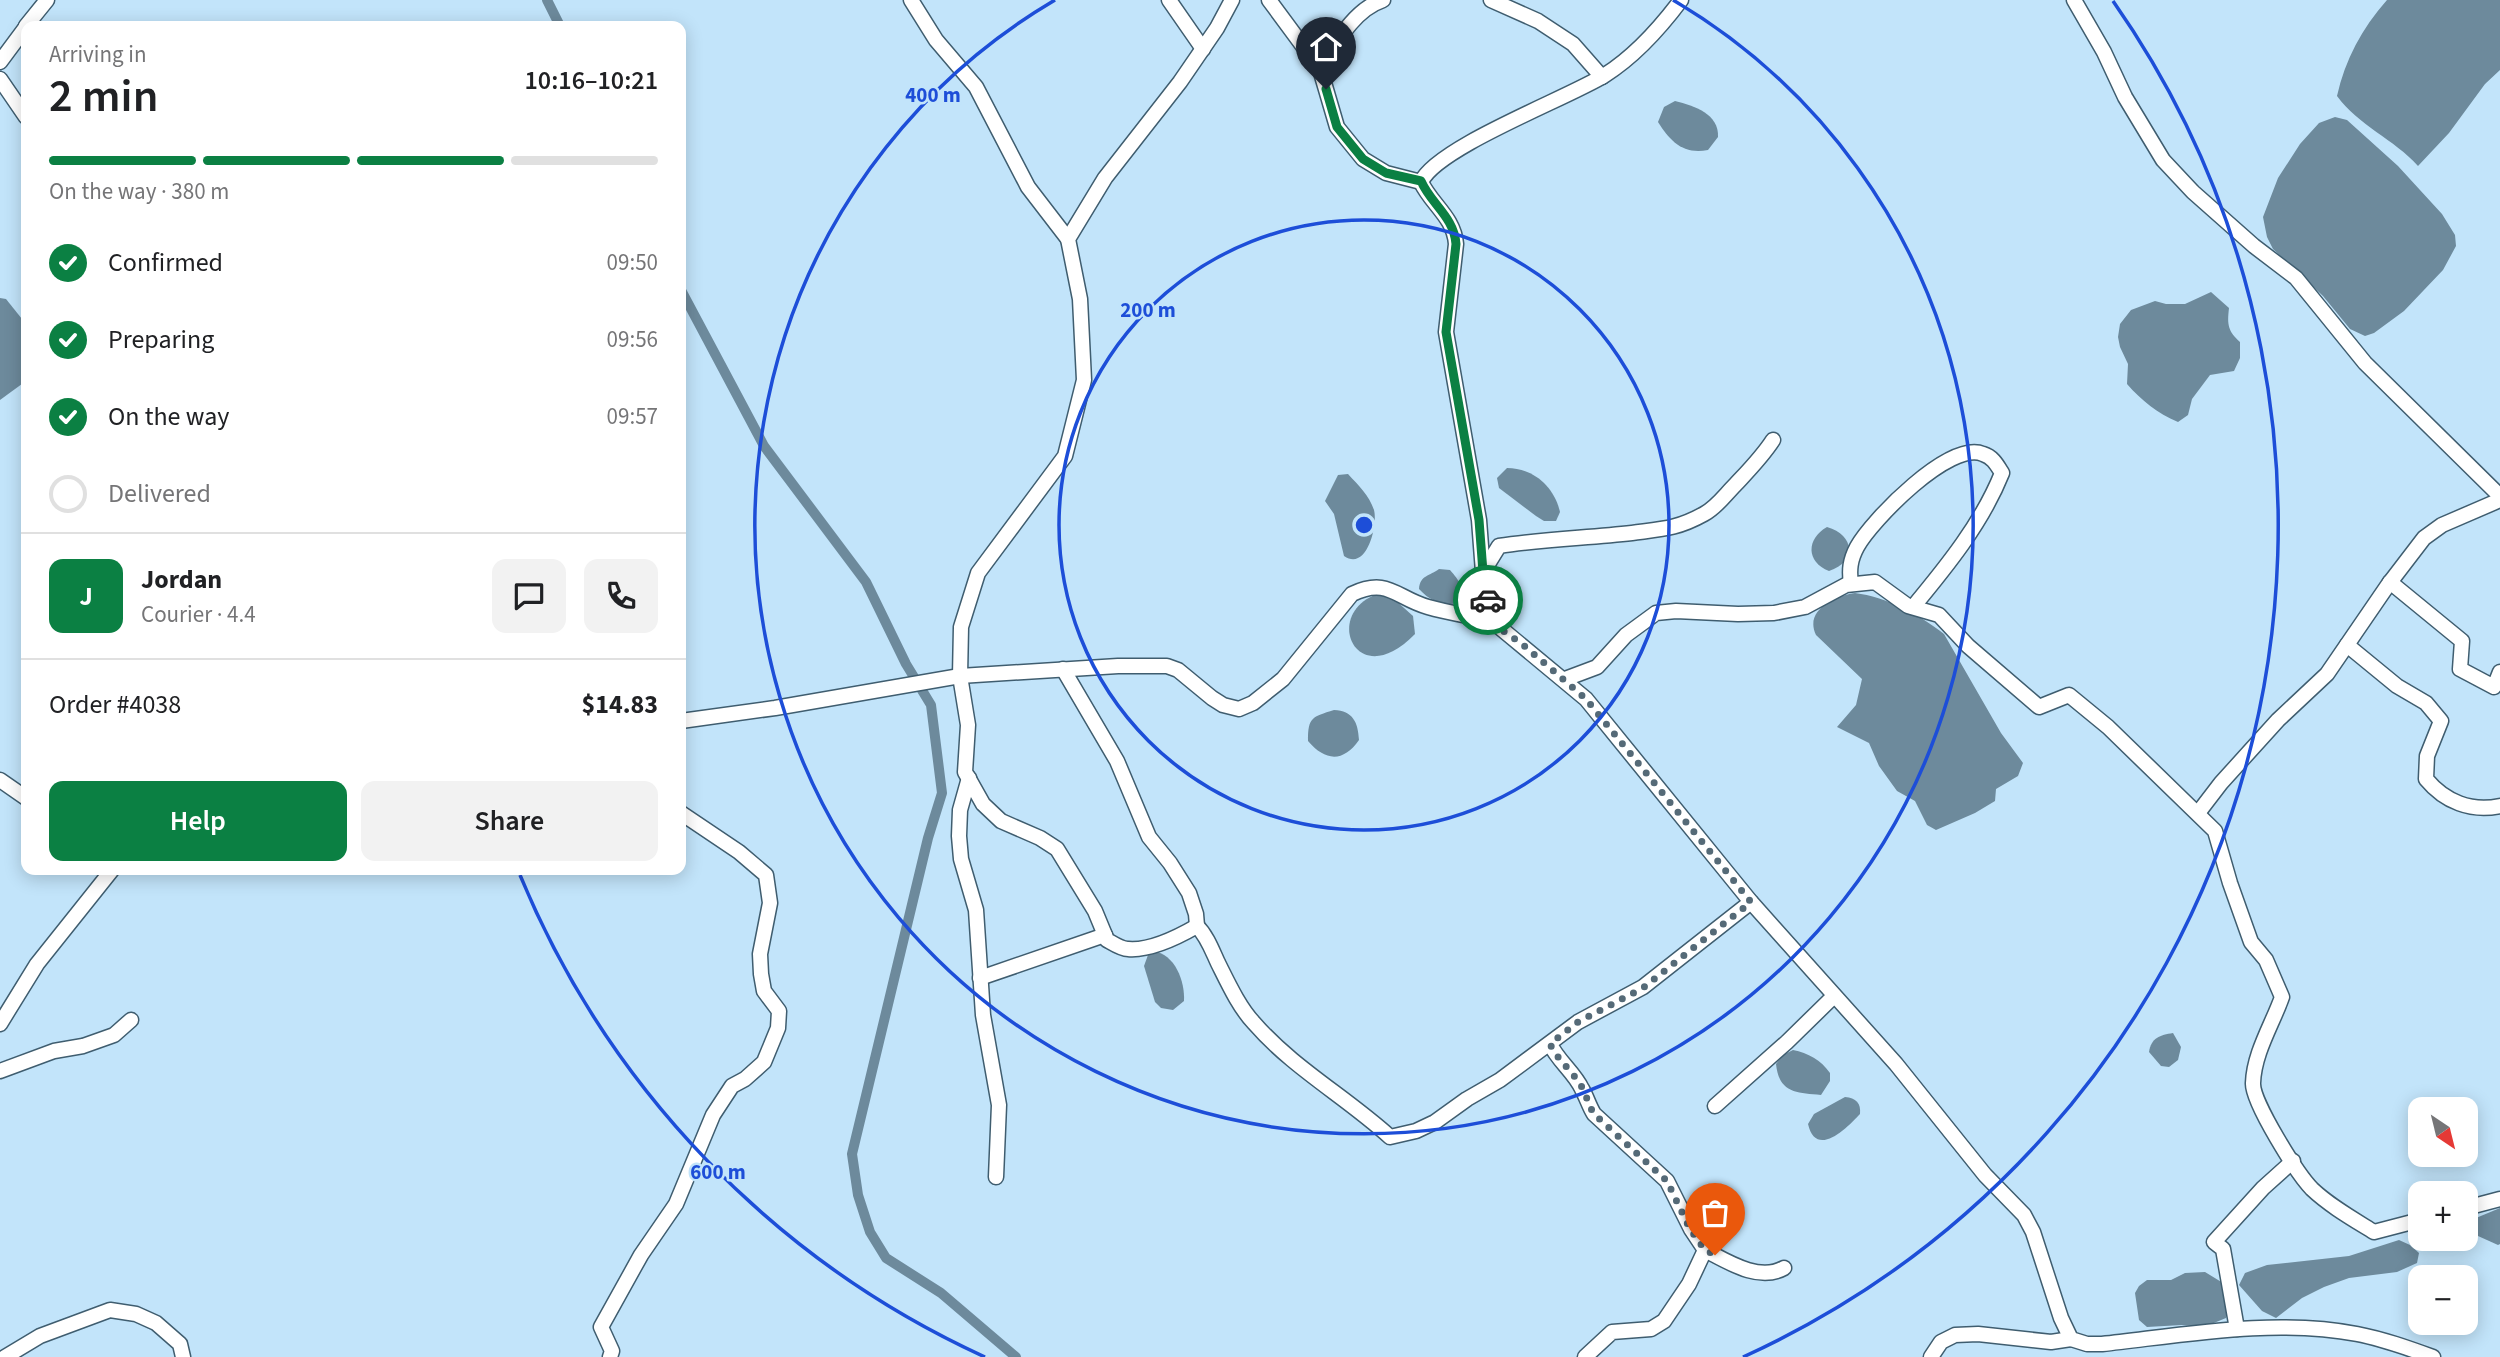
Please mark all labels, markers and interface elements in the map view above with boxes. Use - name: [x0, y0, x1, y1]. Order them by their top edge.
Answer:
- pin: [1296, 17, 1356, 89]
- icon: home: [1307, 28, 1345, 66]
- text: Arriving in: [49, 38, 147, 71]
- text: 10:16–10:21: [525, 62, 658, 99]
- text: 2 min: [49, 64, 158, 129]
- text: 400 m: [905, 80, 961, 110]
- text: On the way · 380 m: [49, 175, 229, 208]
- icon: check: [49, 244, 87, 282]
- text: Confirmed: [108, 244, 223, 281]
- text: 09:50: [607, 246, 658, 279]
- text: 200 m: [1120, 295, 1176, 325]
- icon: check: [49, 321, 87, 359]
- text: Preparing: [108, 321, 214, 358]
- text: 09:56: [607, 323, 658, 356]
- icon: check: [49, 398, 87, 436]
- text: On the way: [108, 398, 229, 435]
- text: 09:57: [607, 400, 658, 433]
- text: Delivered: [108, 475, 211, 512]
- centre of rings: [1352, 513, 1376, 537]
- button: chat: [492, 559, 566, 633]
- button: phone: [584, 559, 658, 633]
- text: Jordan: [141, 561, 222, 598]
- courier: [1453, 565, 1523, 635]
- text: J: [79, 578, 93, 615]
- icon: car: [1469, 581, 1507, 619]
- text: Courier · 4.4: [141, 598, 256, 631]
- text: Order #4038: [49, 686, 181, 723]
- text: $14.83: [582, 686, 658, 723]
- button: Help: [49, 781, 347, 861]
- button: Share: [361, 781, 658, 861]
- north arrow: [2408, 1097, 2478, 1167]
- map controls: [2408, 1097, 2478, 1335]
- text: 600 m: [690, 1157, 746, 1187]
- button: +: [2408, 1181, 2478, 1251]
- pin: [1685, 1183, 1745, 1255]
- icon: bag: [1696, 1194, 1734, 1232]
- button: −: [2408, 1265, 2478, 1335]

